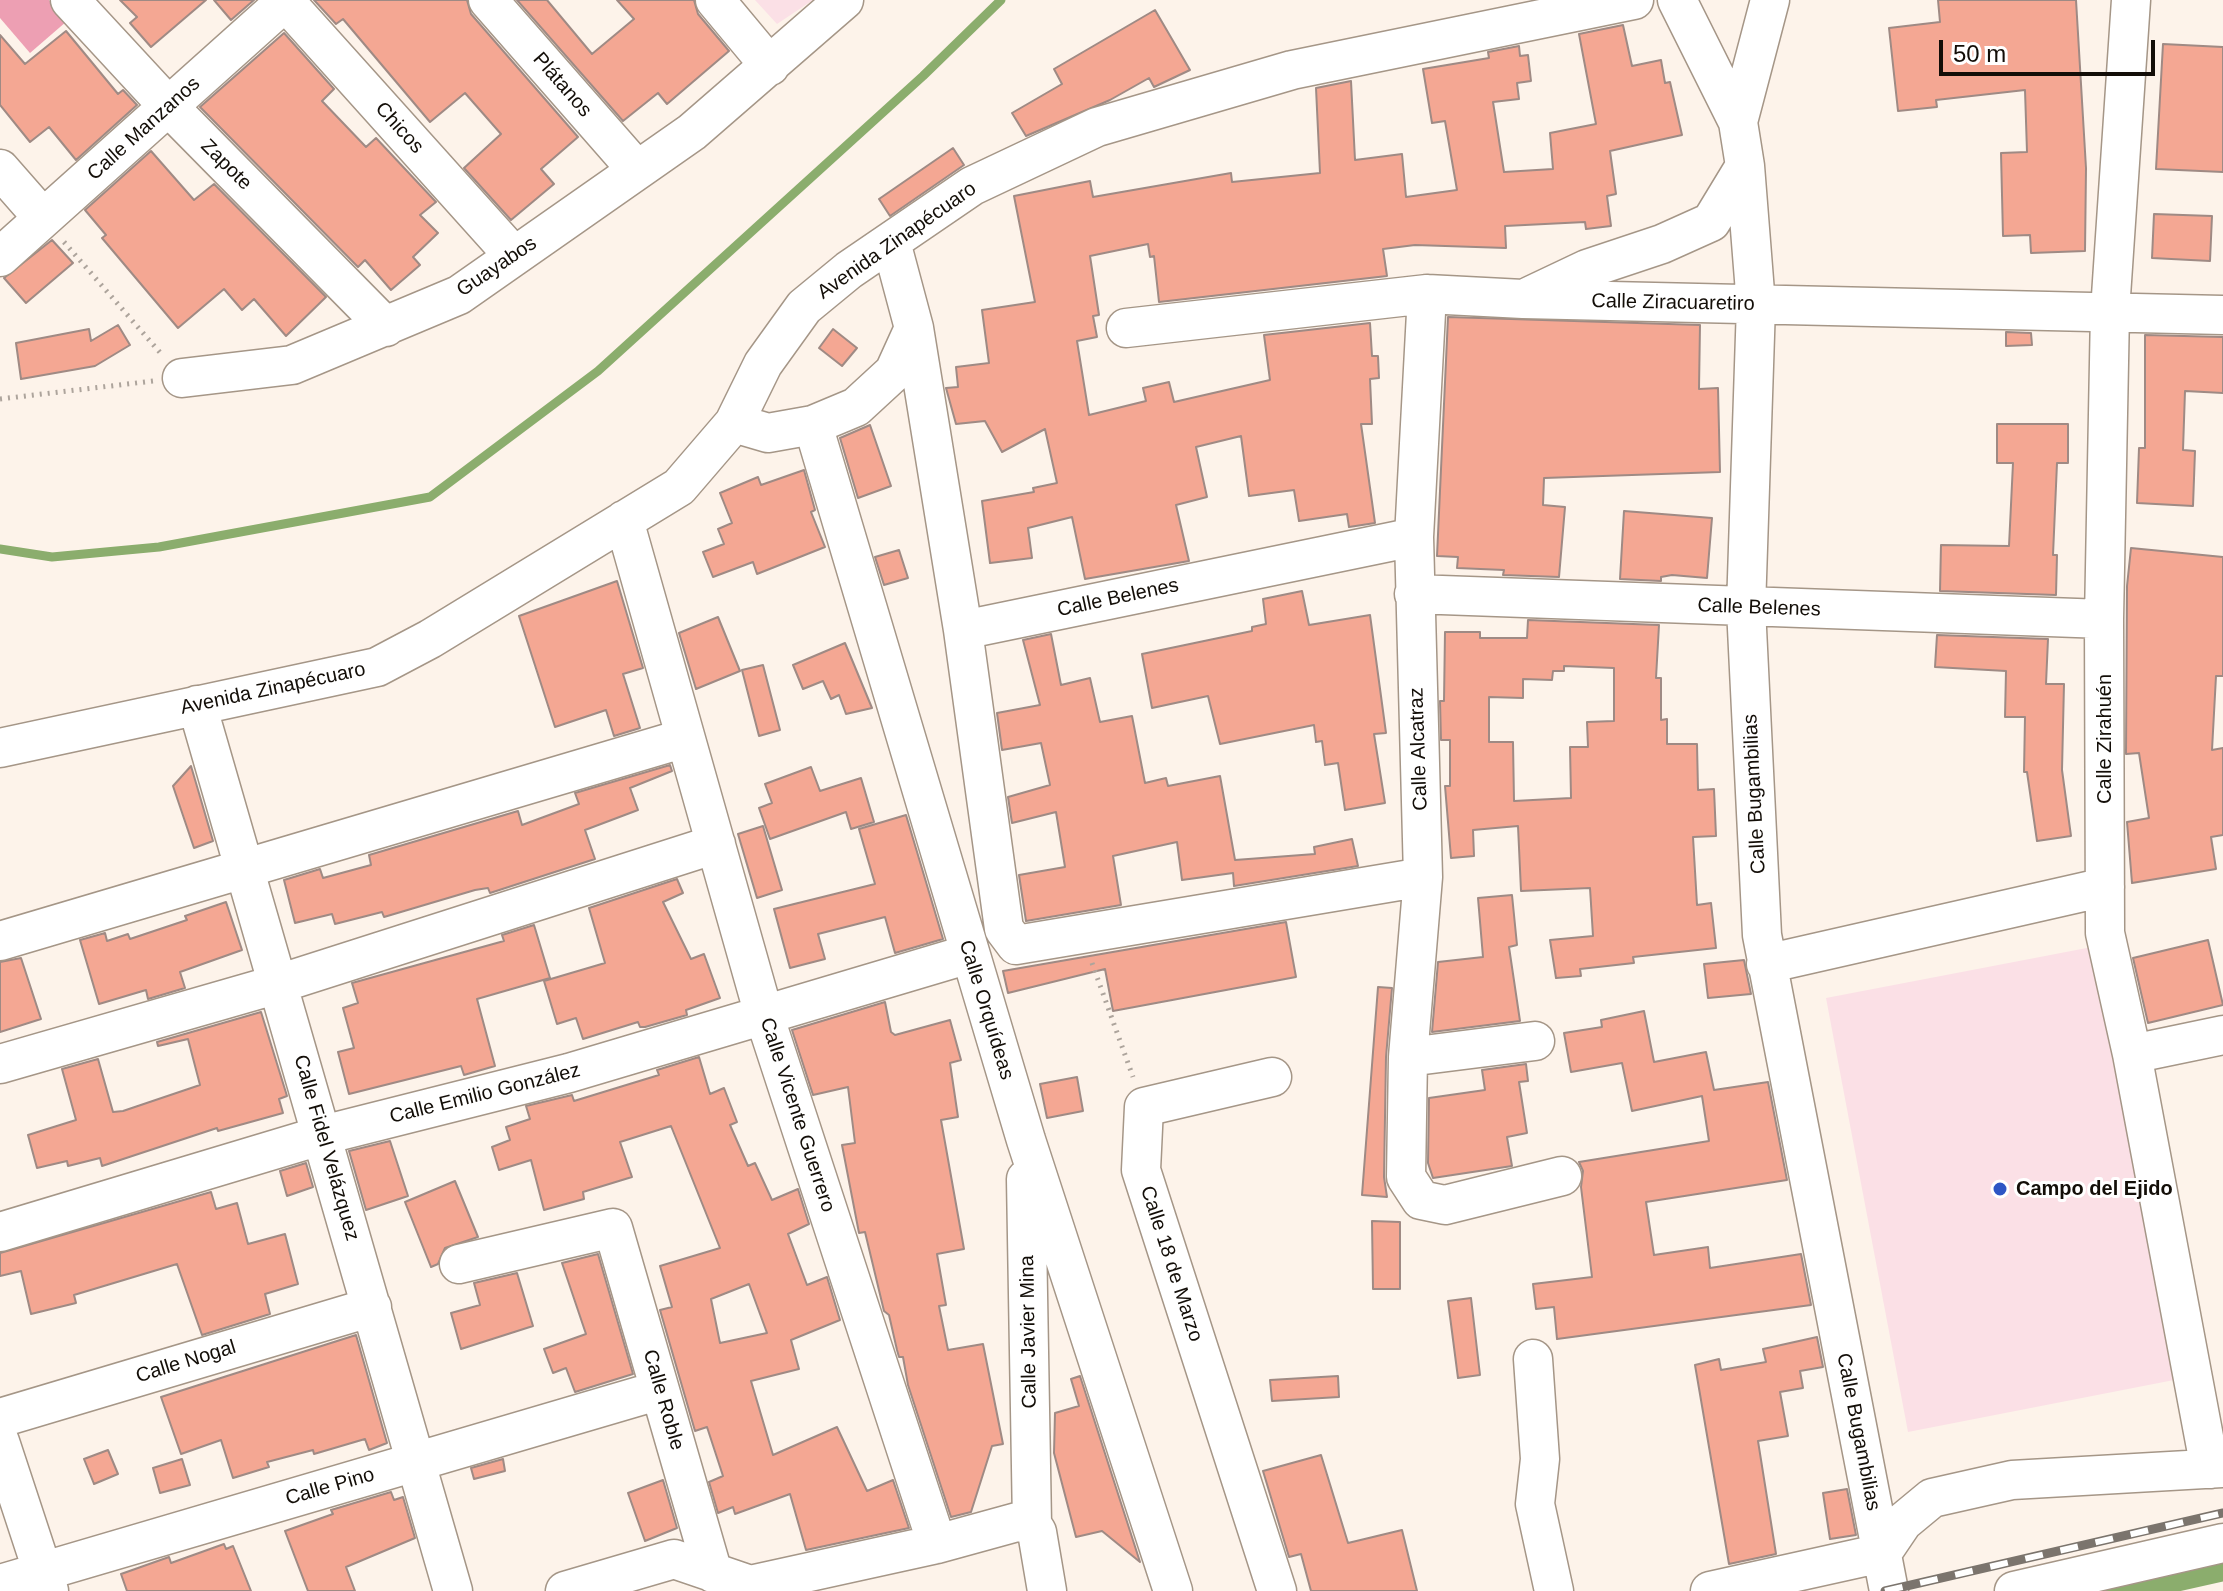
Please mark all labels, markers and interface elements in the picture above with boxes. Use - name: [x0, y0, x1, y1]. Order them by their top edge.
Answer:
- scale bar: [1943, 24, 2159, 74]
- text: 50 m: [1953, 40, 2006, 67]
- street label: Plátanos: [527, 48, 597, 122]
- street label: Calle Manzanos: [83, 72, 205, 186]
- street label: Chicos: [370, 97, 428, 159]
- street label: Zapote: [196, 135, 256, 195]
- street label: Avenida Zinapécuaro: [813, 177, 981, 305]
- street label: Guayabos: [452, 232, 542, 302]
- street label: Calle Ziracuaretiro: [1591, 290, 1755, 316]
- street label: Calle Belenes: [1055, 573, 1181, 623]
- street label: Calle Belenes: [1697, 594, 1821, 622]
- street label: Avenida Zinapécuaro: [178, 658, 368, 720]
- street label: Calle Zirahuén: [2093, 674, 2117, 804]
- street label: Calle Alcatraz: [1405, 687, 1433, 811]
- street label: Calle Bugambilias: [1739, 713, 1771, 875]
- street label: Calle Orquídeas: [953, 937, 1019, 1083]
- street label: Calle Vicente Guerrero: [754, 1015, 840, 1215]
- street label: Calle Fidel Velázquez: [288, 1052, 364, 1244]
- street label: Calle Emilio González: [387, 1059, 583, 1129]
- place label: Campo del Ejido: [2016, 1177, 2173, 1201]
- marker: Campo del Ejido: [1991, 1180, 2009, 1198]
- street label: Calle 18 de Marzo: [1135, 1183, 1207, 1345]
- street label: Calle Javier Mina: [1016, 1255, 1042, 1409]
- street label: Calle Nogal: [133, 1335, 239, 1389]
- street label: Calle Roble: [637, 1347, 689, 1453]
- street label: Calle Bugambilias: [1831, 1351, 1885, 1513]
- street label: Calle Pino: [283, 1463, 377, 1511]

